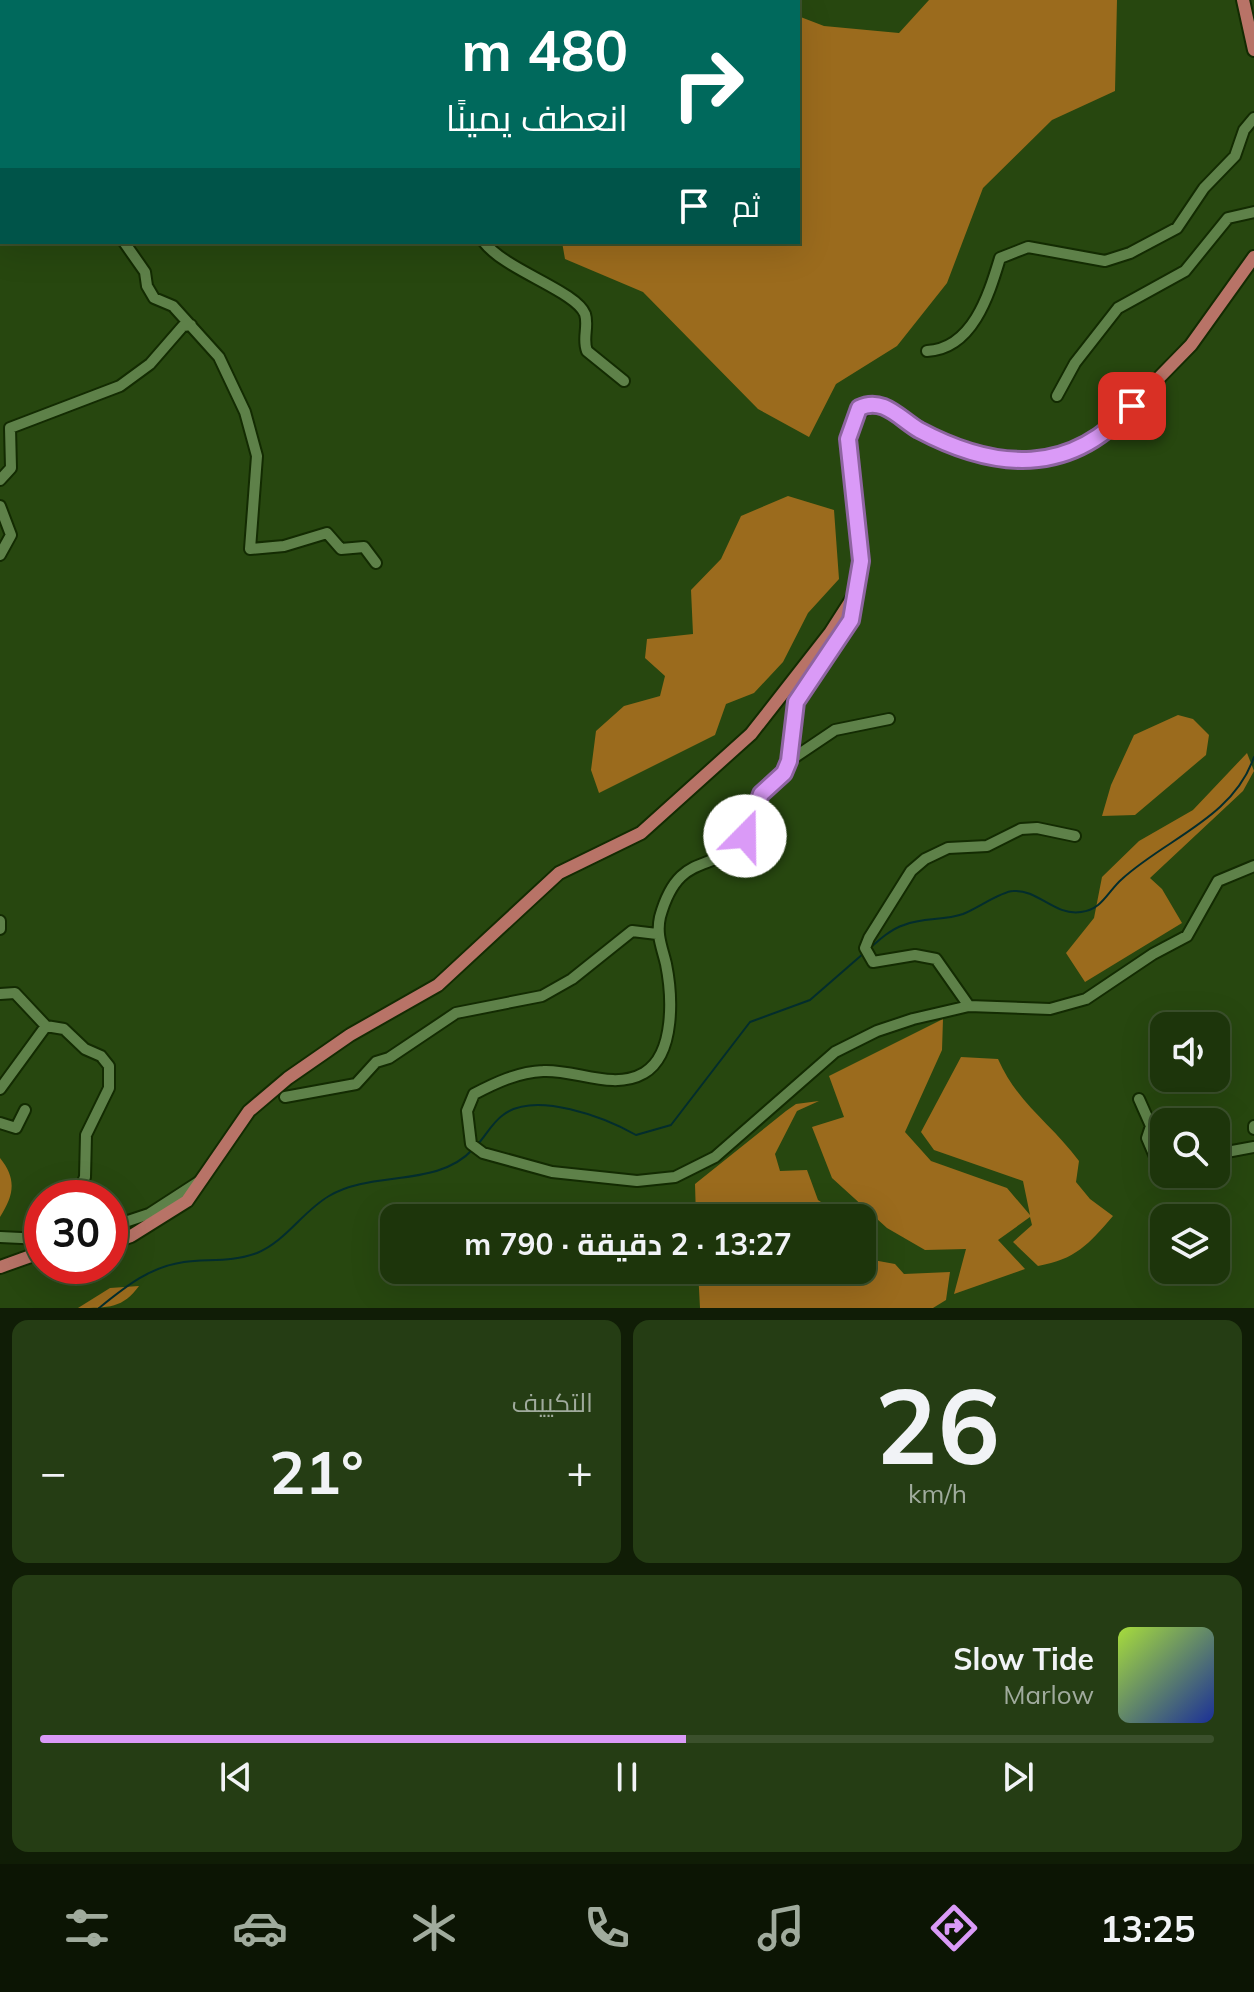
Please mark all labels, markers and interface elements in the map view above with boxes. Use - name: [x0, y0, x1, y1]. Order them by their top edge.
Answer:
- text: 480 m: [461, 15, 628, 85]
- icon: right: [656, 32, 760, 136]
- text: انعطف يمينًا: [446, 95, 628, 140]
- icon: arrive: [672, 184, 716, 228]
- text: ثم: [732, 187, 760, 225]
- pin: [1098, 372, 1166, 440]
- icon: arrive: [1110, 384, 1154, 428]
- position arrow: [703, 794, 787, 878]
- map controls: [1150, 1012, 1230, 1284]
- button: sound: [1150, 1012, 1230, 1092]
- button: search: [1150, 1108, 1230, 1188]
- speed limit sign: 30: [24, 1180, 128, 1284]
- button: layers: [1150, 1204, 1230, 1284]
- text: 13:27 · 2 دقيقة · 790 m: [464, 1225, 792, 1263]
- text: 26: [875, 1359, 1000, 1490]
- text: التكييف: [511, 1386, 593, 1419]
- text: 21°: [269, 1434, 364, 1509]
- text: −: [40, 1444, 66, 1499]
- text: +: [567, 1444, 593, 1499]
- text: km/h: [908, 1477, 967, 1510]
- text: Slow Tide: [953, 1640, 1094, 1678]
- text: Marlow: [1003, 1678, 1094, 1711]
- icon: previous: [214, 1755, 258, 1799]
- icon: pause: [605, 1755, 649, 1799]
- icon: next: [996, 1755, 1040, 1799]
- icon: filters: [59, 1900, 115, 1956]
- icon: car: [232, 1900, 288, 1956]
- icon: climate: [406, 1900, 462, 1956]
- icon: phone: [579, 1900, 635, 1956]
- icon: music: [753, 1900, 809, 1956]
- icon: directions: [926, 1900, 982, 1956]
- text: 13:25: [1100, 1906, 1195, 1951]

